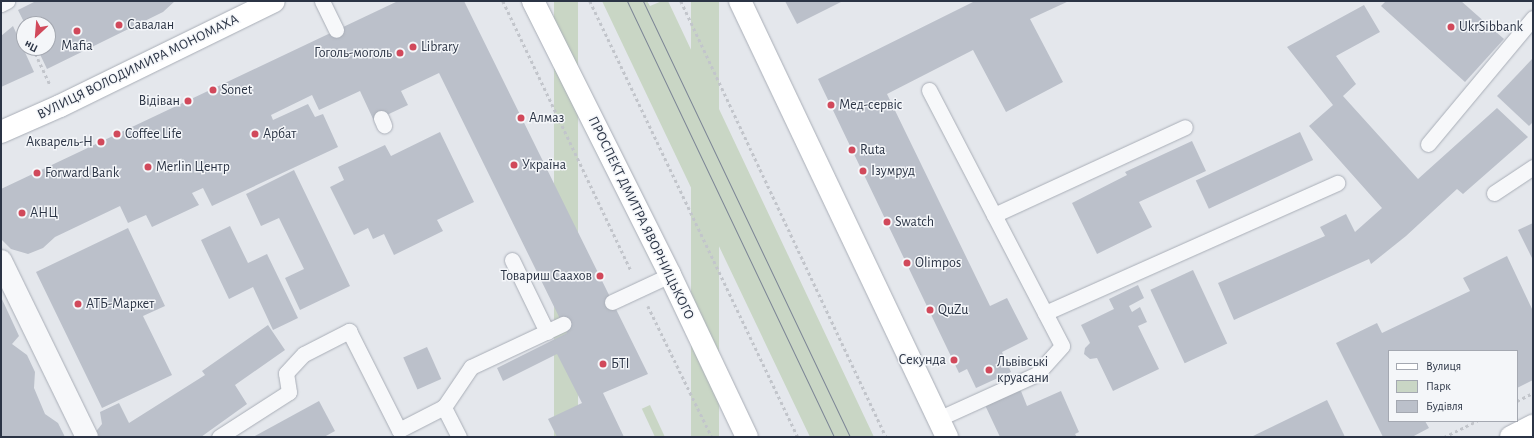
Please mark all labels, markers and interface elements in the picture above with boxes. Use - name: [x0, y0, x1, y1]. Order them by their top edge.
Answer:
- street label: ВУЛИЦЯ ВОЛОДИМИРА МОНОМАХА: [35, 11, 241, 123]
- north arrow: [16, 16, 56, 56]
- place label: Савалан: [127, 17, 174, 33]
- place label: UkrSibbank: [1459, 19, 1523, 35]
- marker: Савалан: [114, 20, 124, 30]
- marker: UkrSibbank: [1446, 22, 1456, 32]
- marker: Mafia: [72, 26, 82, 36]
- text: Пн: [23, 38, 39, 54]
- place label: Mafia: [61, 38, 93, 54]
- place label: Library: [421, 39, 459, 55]
- marker: Library: [408, 42, 418, 52]
- place label: Гоголь-моголь: [314, 45, 392, 61]
- marker: Гоголь-моголь: [395, 48, 405, 58]
- place label: Sonet: [221, 82, 252, 98]
- marker: Sonet: [208, 85, 218, 95]
- place label: Відіван: [138, 93, 180, 109]
- marker: Відіван: [183, 96, 193, 106]
- place label: Мед-сервіс: [839, 97, 902, 113]
- marker: Мед-сервіс: [826, 100, 836, 110]
- place label: Алмаз: [529, 110, 564, 126]
- marker: Алмаз: [516, 113, 526, 123]
- street label: ПРОСПЕКТ ДМИТРА ЯВОРНИЦЬКОГО: [584, 114, 698, 322]
- place label: Coffee Life: [125, 126, 182, 142]
- place label: Арбат: [263, 126, 296, 142]
- marker: Coffee Life: [112, 129, 122, 139]
- marker: Арбат: [250, 129, 260, 139]
- place label: Акварель-Н: [26, 134, 93, 150]
- marker: Акварель-Н: [96, 137, 106, 147]
- place label: Ruta: [860, 142, 886, 158]
- marker: Ruta: [847, 145, 857, 155]
- place label: Україна: [522, 157, 566, 173]
- place label: Merlin Центр: [156, 159, 230, 175]
- marker: Україна: [509, 160, 519, 170]
- marker: Merlin Центр: [143, 162, 153, 172]
- place label: Ізумруд: [871, 163, 915, 179]
- place label: Forward Bank: [45, 165, 119, 181]
- marker: Ізумруд: [858, 166, 868, 176]
- marker: Forward Bank: [32, 168, 42, 178]
- place label: АНЦ: [30, 205, 58, 221]
- marker: АНЦ: [17, 208, 27, 218]
- place label: Swatch: [895, 214, 934, 230]
- marker: Swatch: [882, 217, 892, 227]
- place label: Olimpos: [915, 255, 961, 271]
- marker: Olimpos: [902, 258, 912, 268]
- place label: Товариш Саахов: [501, 268, 592, 284]
- marker: Товариш Саахов: [595, 271, 605, 281]
- place label: АТБ-Маркет: [86, 296, 154, 312]
- marker: АТБ-Маркет: [73, 299, 83, 309]
- place label: QuZu: [938, 302, 968, 318]
- marker: QuZu: [925, 305, 935, 315]
- legend: [1388, 350, 1518, 422]
- place label: Секунда: [899, 352, 946, 368]
- place label: Львівські круасани: [997, 354, 1049, 386]
- marker: Секунда: [949, 355, 959, 365]
- place label: БТІ: [611, 356, 630, 372]
- marker: БТІ: [598, 359, 608, 369]
- text: Вулиця: [1426, 360, 1461, 372]
- marker: Львівські круасани: [984, 365, 994, 375]
- text: Парк: [1426, 380, 1451, 392]
- text: Будівля: [1426, 400, 1463, 412]

